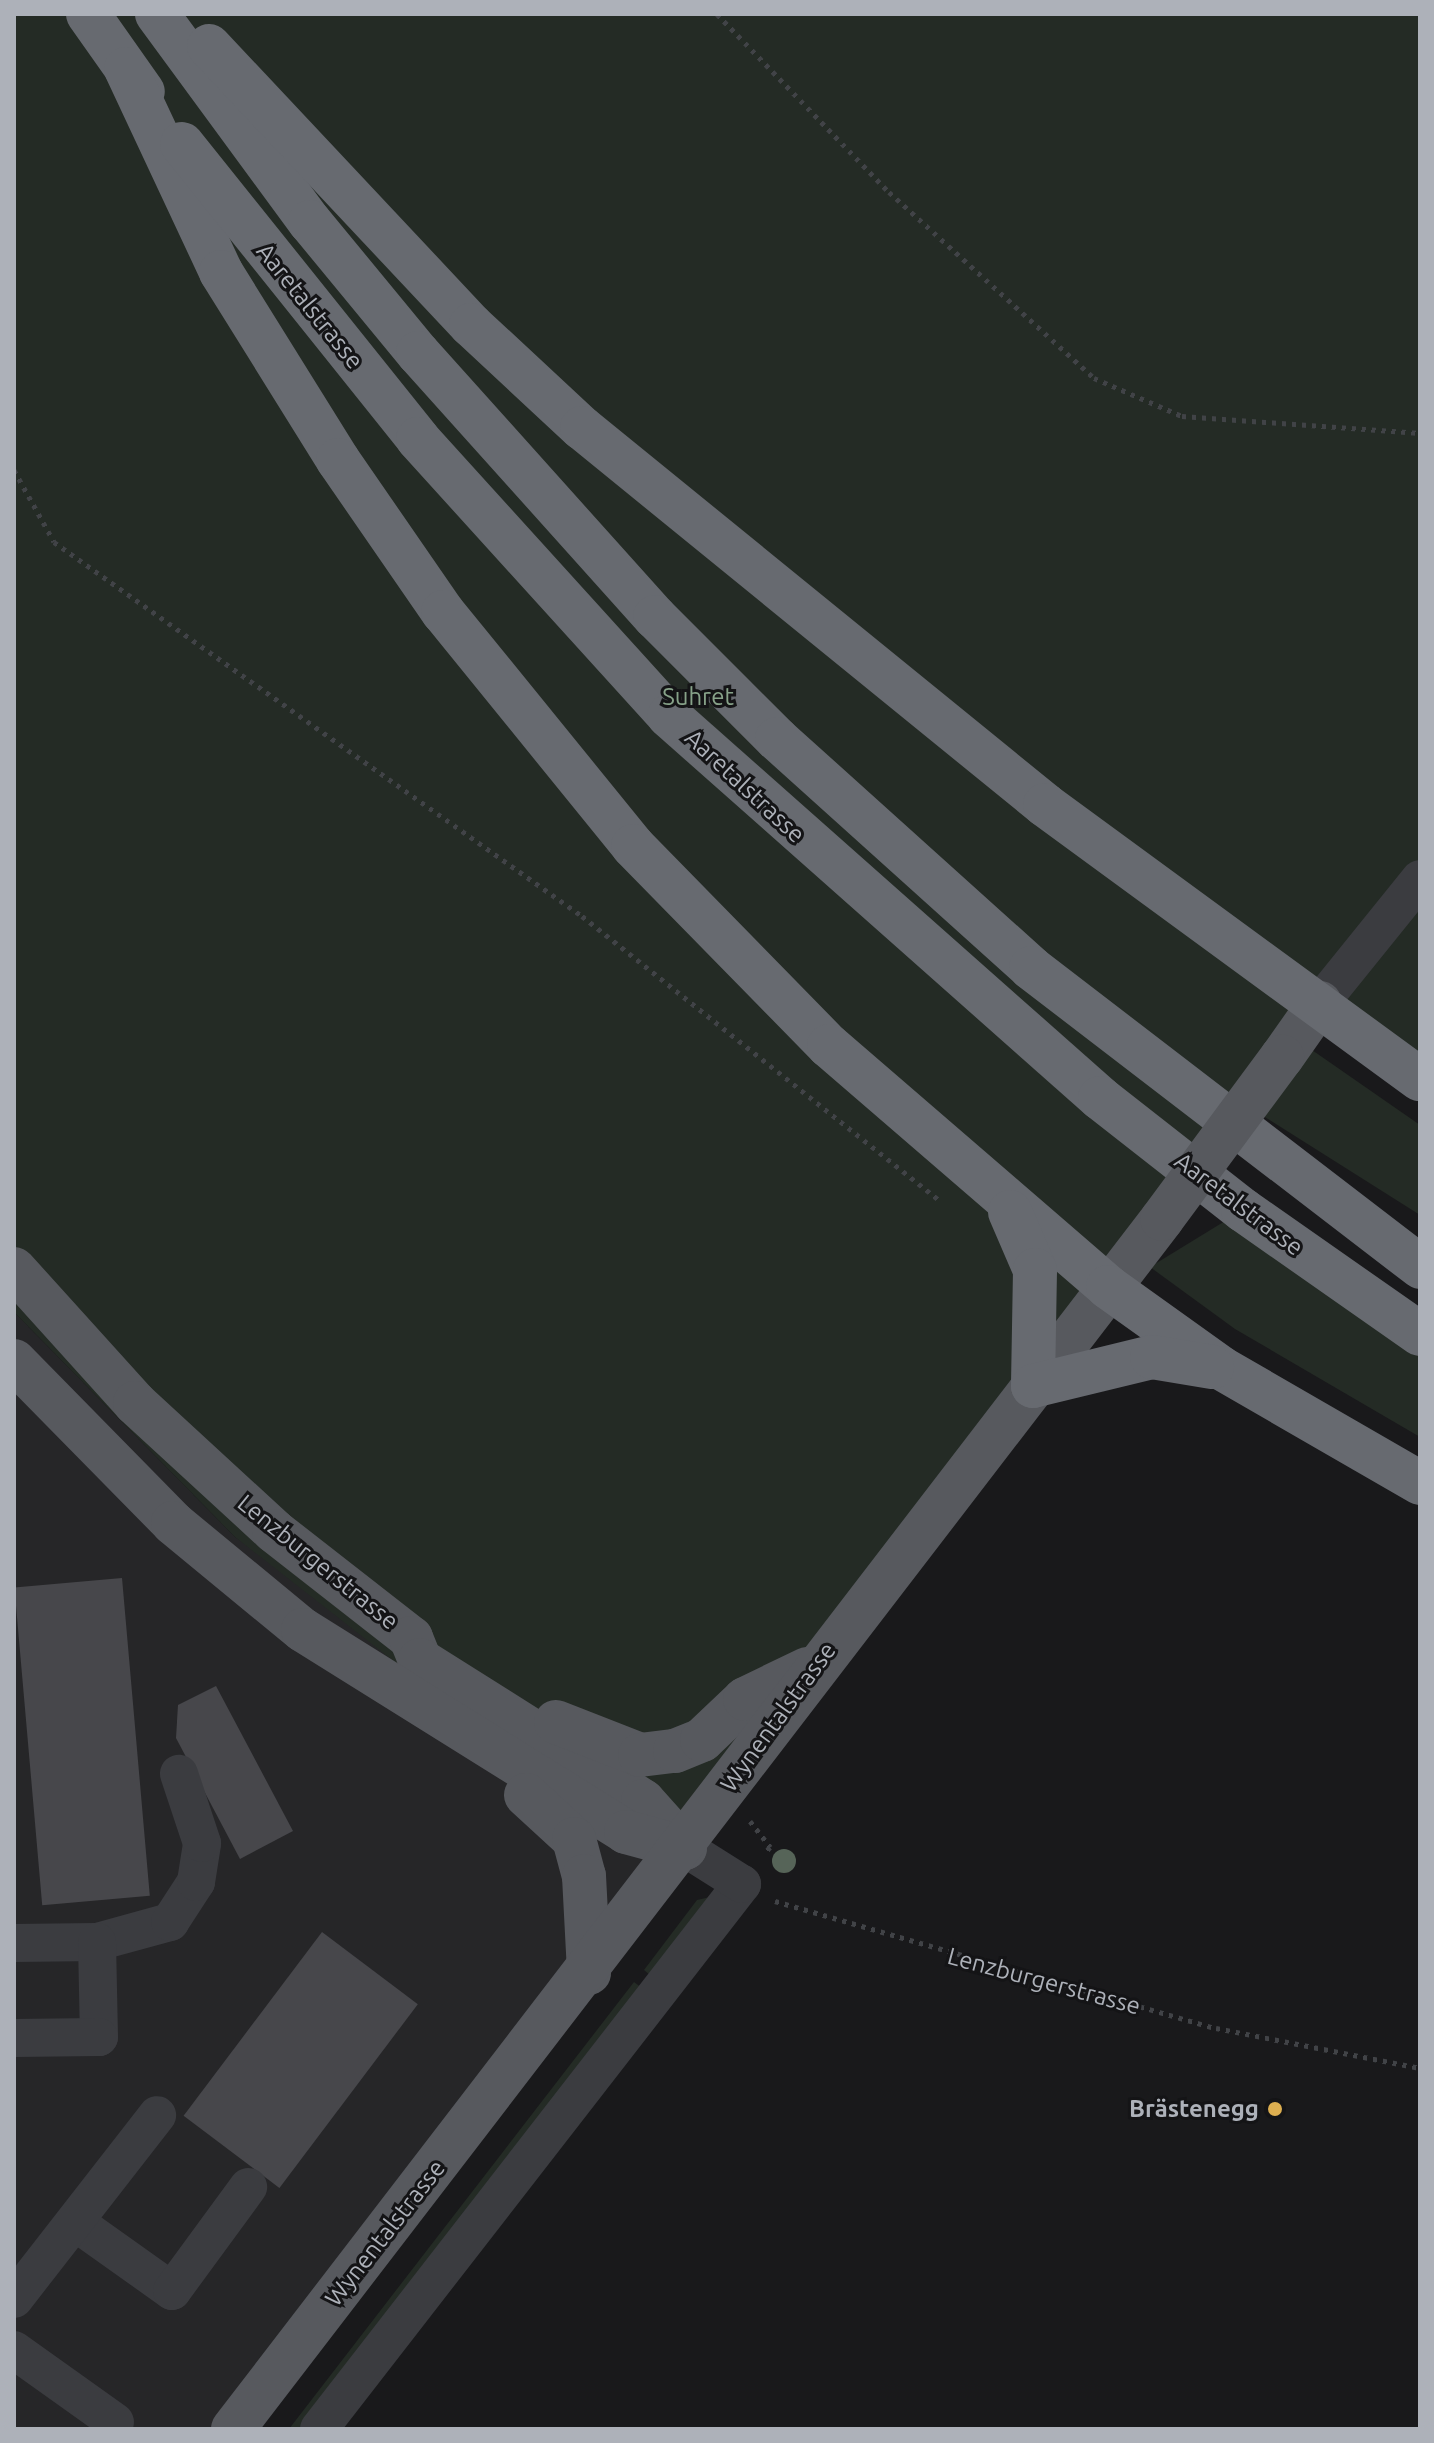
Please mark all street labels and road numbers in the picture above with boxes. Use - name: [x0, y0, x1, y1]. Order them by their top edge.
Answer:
- street label: Aaretalstrasse: [250, 237, 370, 375]
- street label: Aaretalstrasse: [679, 723, 811, 849]
- street label: Aaretalstrasse: [1169, 1146, 1309, 1262]
- street label: Lenzburgerstrasse: [232, 1488, 404, 1636]
- street label: Wynentalstrasse: [714, 1637, 842, 1797]
- street label: Lenzburgerstrasse: [944, 1941, 1144, 2021]
- street label: Wynentalstrasse: [319, 2154, 451, 2312]

